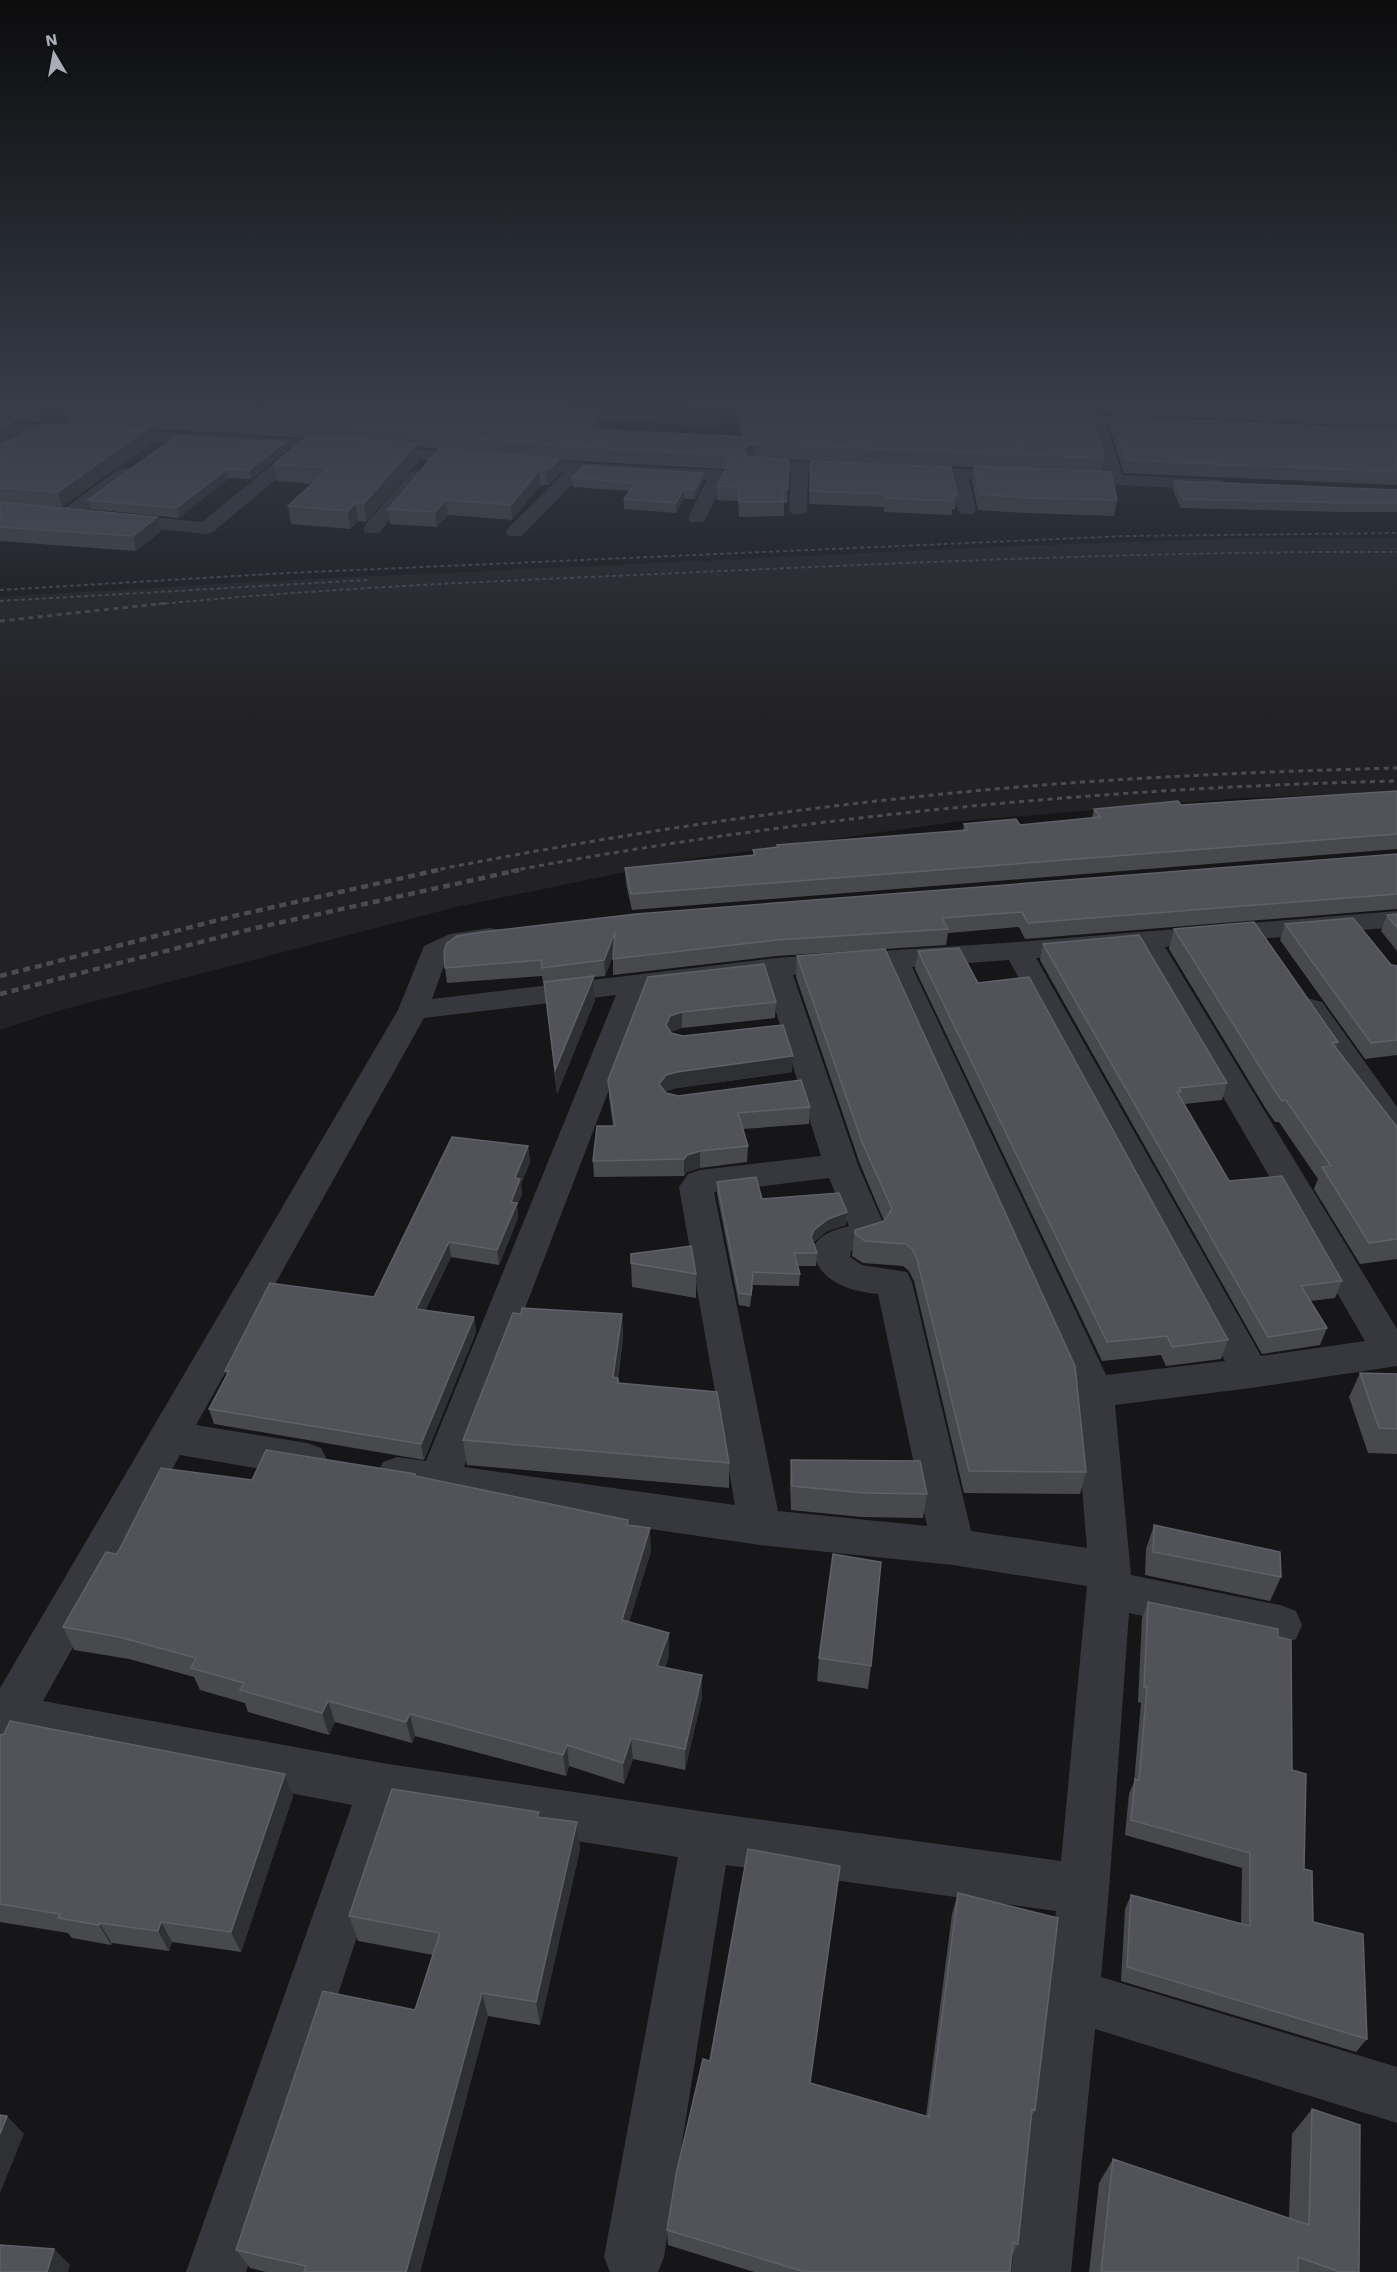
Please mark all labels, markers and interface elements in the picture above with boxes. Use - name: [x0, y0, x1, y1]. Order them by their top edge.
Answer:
- north arrow: [24, 24, 84, 84]
- text: N: [44, 29, 59, 50]

